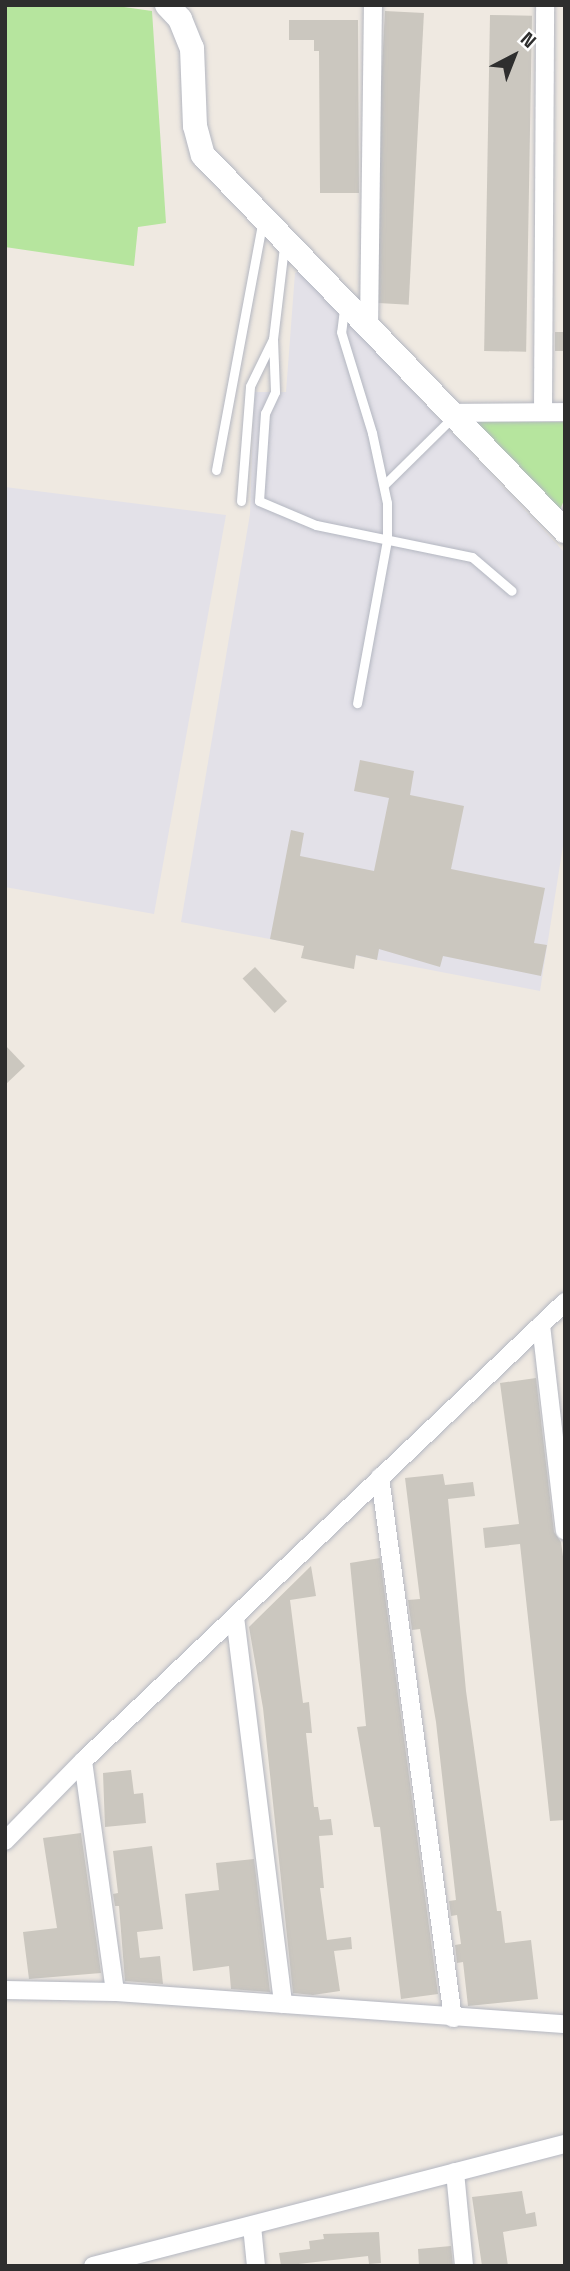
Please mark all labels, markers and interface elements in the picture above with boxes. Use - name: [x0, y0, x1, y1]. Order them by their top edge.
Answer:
- north arrow: [479, 21, 549, 91]
- text: N: [515, 26, 541, 54]

